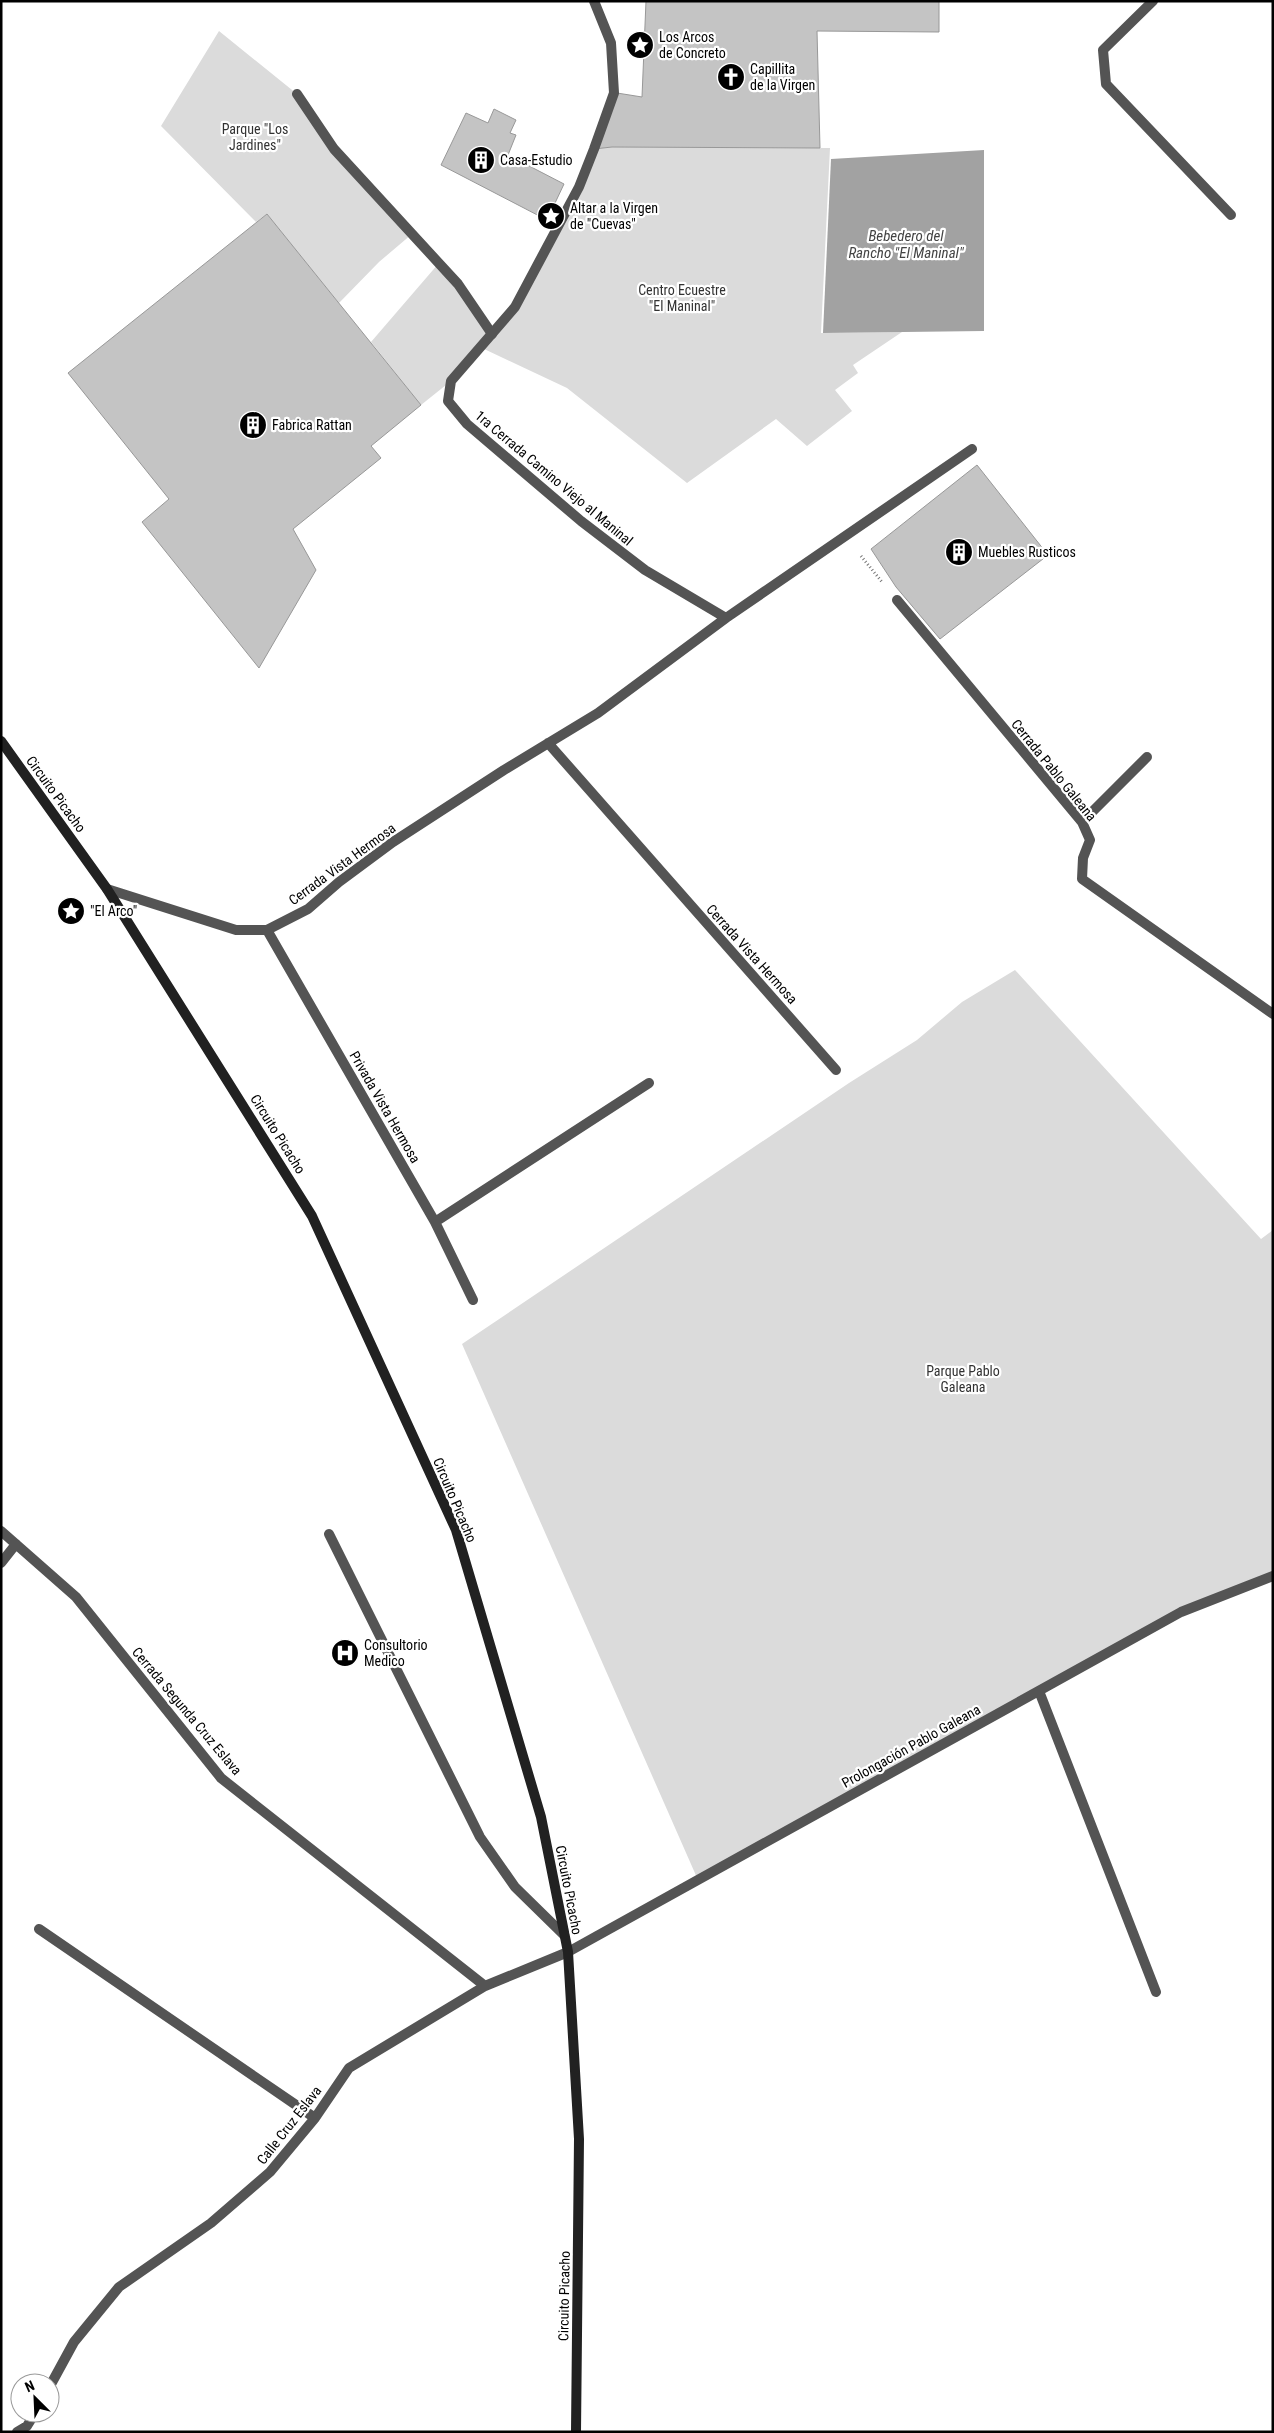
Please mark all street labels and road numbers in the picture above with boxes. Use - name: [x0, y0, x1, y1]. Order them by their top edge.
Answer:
- street label: 1ra Cerrada Camino Viejo al Maninal: [472, 407, 636, 549]
- street label: Cerrada Pablo Galeana: [1008, 716, 1100, 824]
- street label: Circuito Picacho: [23, 753, 89, 835]
- street label: Cerrada Vista Hermosa: [286, 820, 398, 908]
- street label: Cerrada Vista Hermosa: [703, 901, 801, 1007]
- street label: Privada Vista Hermosa: [346, 1048, 424, 1166]
- street label: Circuito Picacho: [247, 1091, 309, 1177]
- street label: Circuito Picacho: [430, 1455, 480, 1545]
- street label: Cerrada Segunda Cruz Eslava: [129, 1644, 245, 1778]
- street label: Prolongación Pablo Galeana: [839, 1701, 983, 1791]
- street label: Circuito Picacho: [553, 1844, 585, 1936]
- street label: Calle Cruz Eslava: [253, 2083, 325, 2167]
- street label: Circuito Picacho: [555, 2251, 573, 2341]

